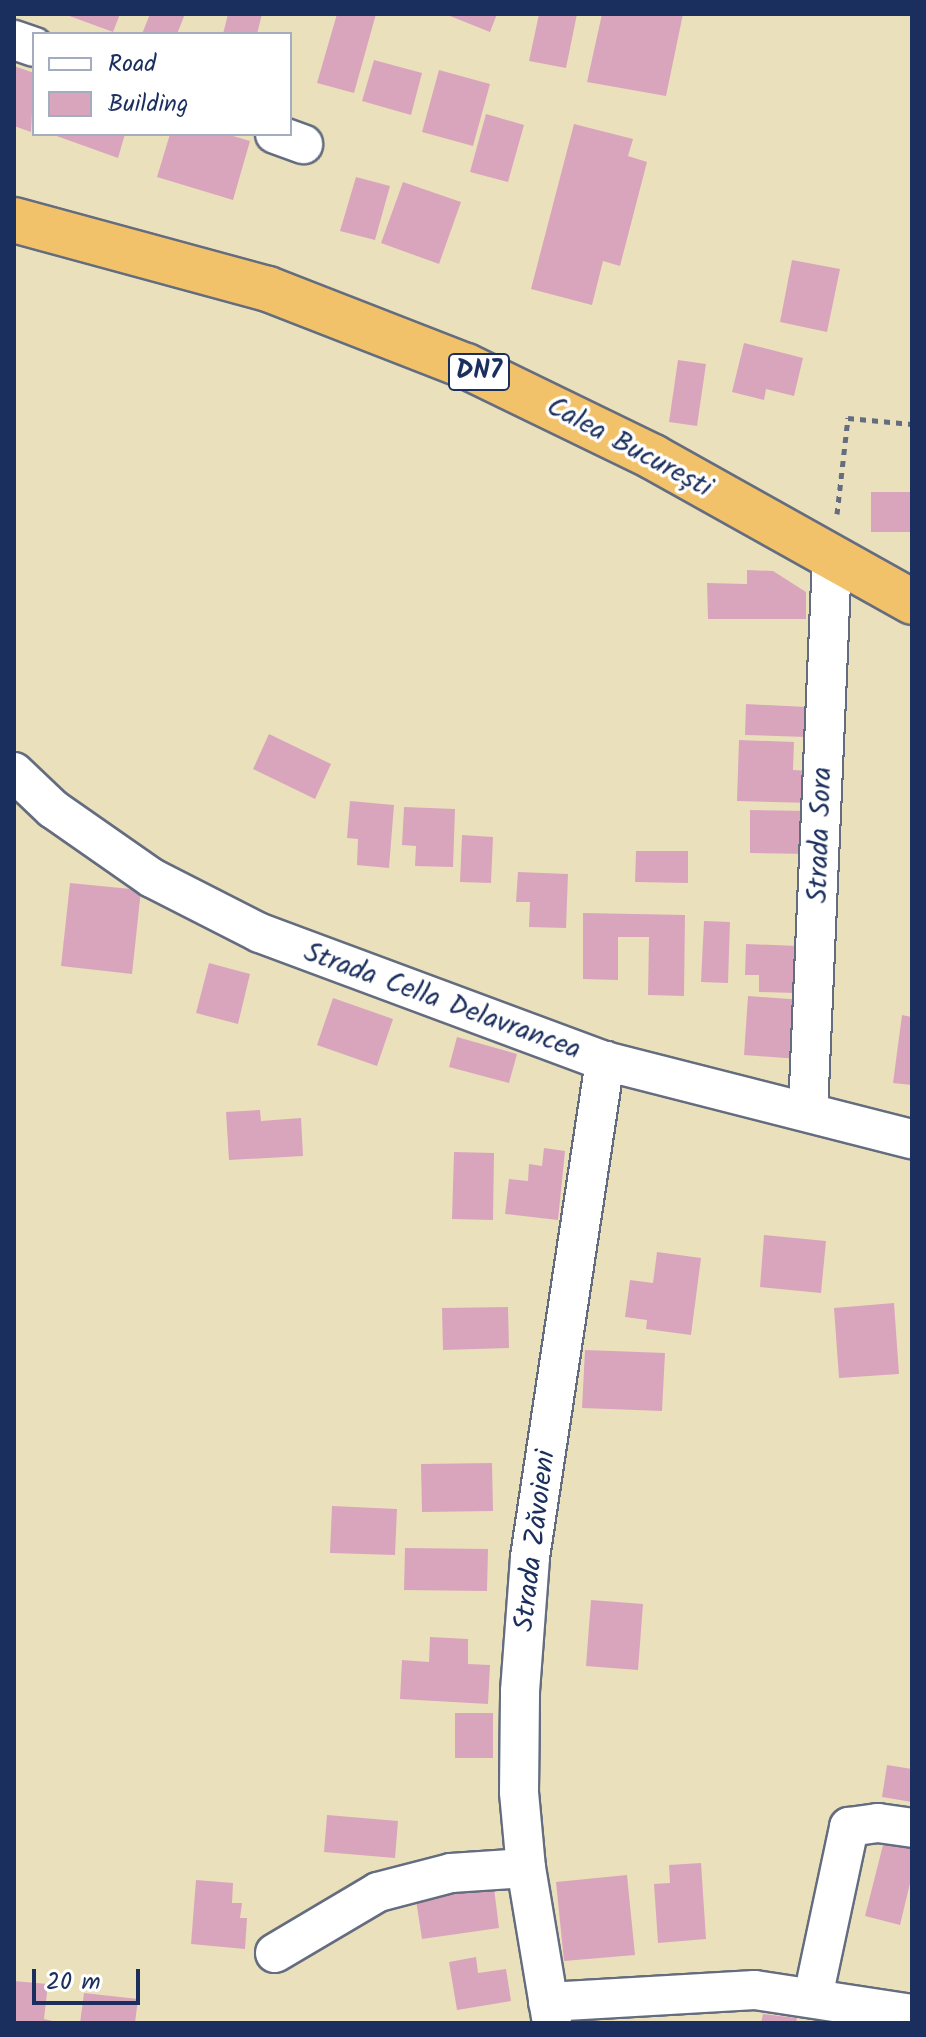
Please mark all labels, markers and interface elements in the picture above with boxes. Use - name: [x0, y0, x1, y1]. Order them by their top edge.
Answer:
- legend: [32, 32, 292, 136]
- text: Road: [108, 45, 156, 84]
- text: Building: [108, 85, 188, 124]
- road number: DN7: [447, 350, 511, 394]
- street label: Calea București: [541, 390, 717, 506]
- street label: Strada Sora: [802, 766, 840, 904]
- street label: Strada Cella Delavrancea: [299, 936, 585, 1068]
- street label: Strada Zăvoieni: [508, 1448, 564, 1634]
- scale bar: [36, 1953, 144, 2003]
- text: 20 m: [46, 1963, 101, 2002]

